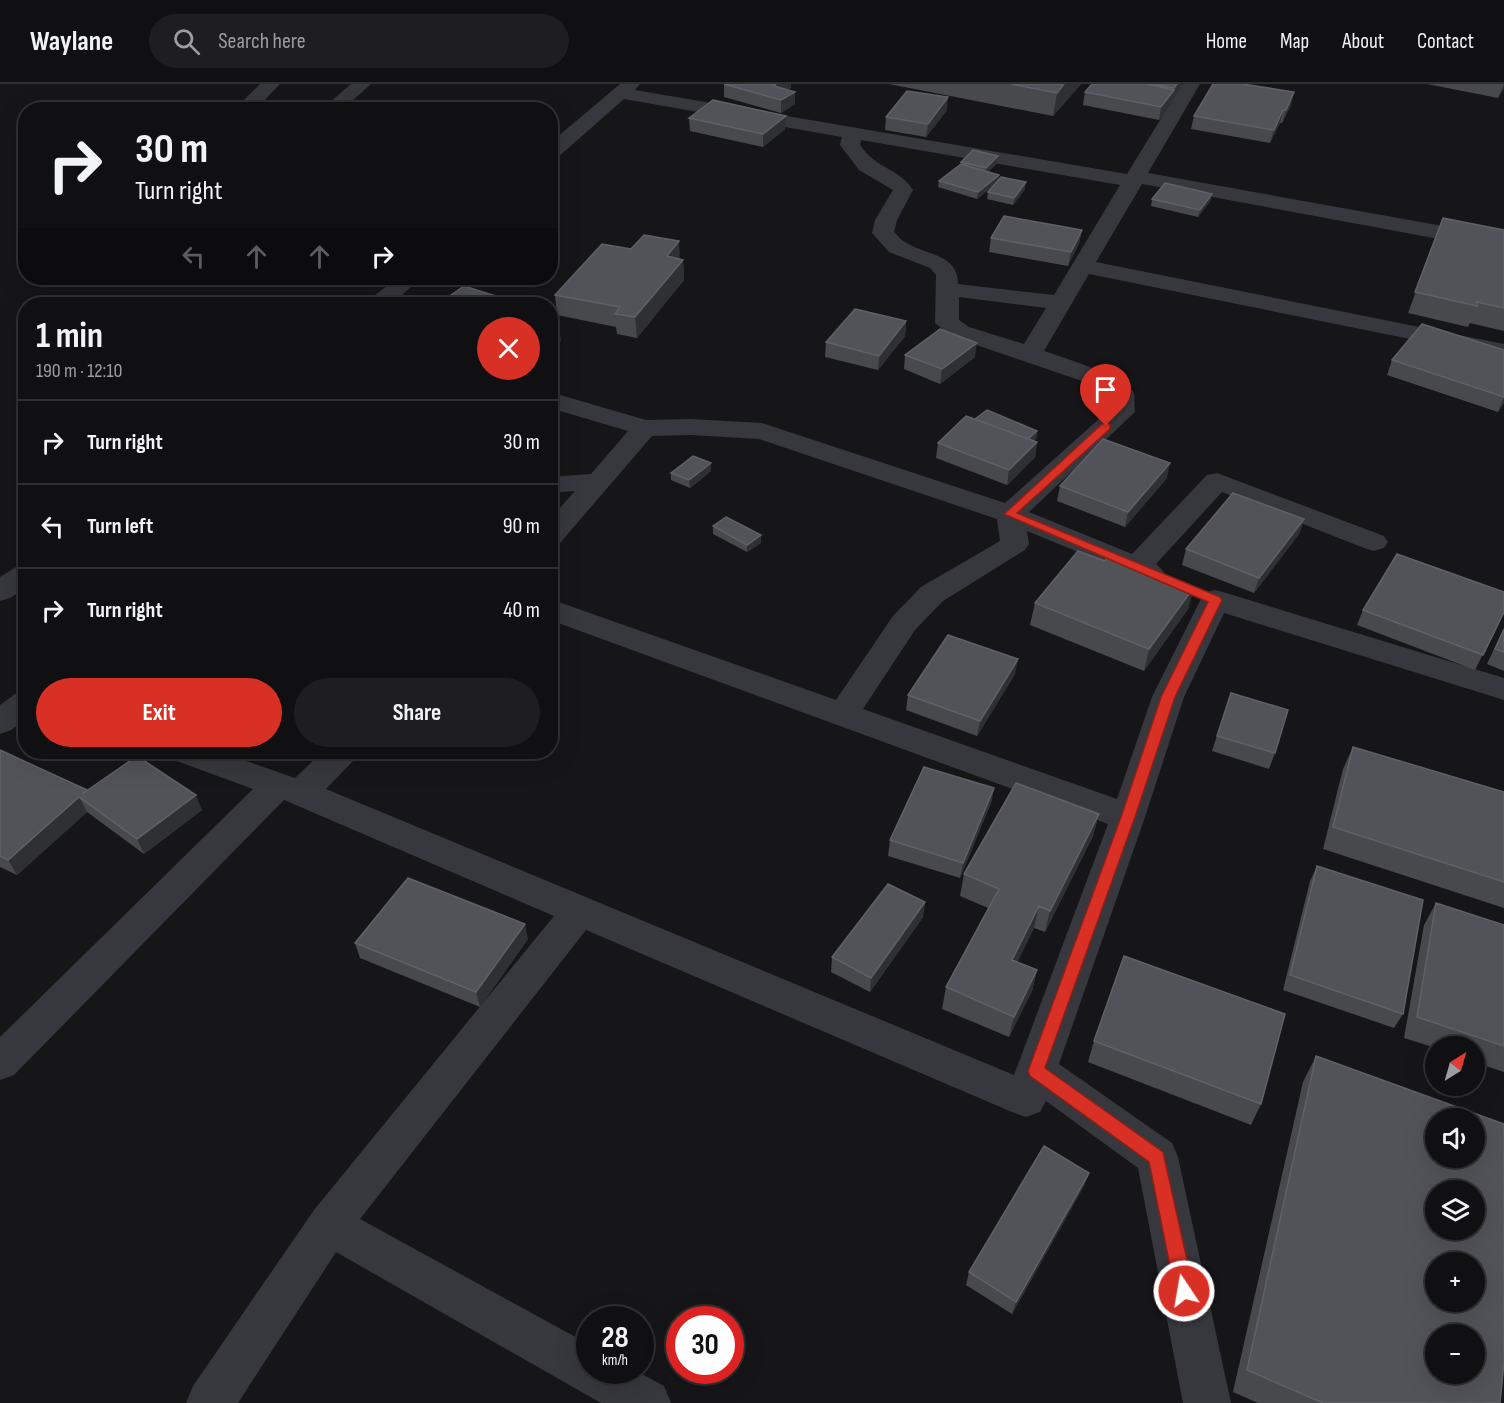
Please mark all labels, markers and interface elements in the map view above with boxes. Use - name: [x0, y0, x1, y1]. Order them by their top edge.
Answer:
- search box: [149, 14, 569, 68]
- text: Waylane: [30, 25, 113, 58]
- icon: search: [170, 25, 203, 58]
- text: Search here: [218, 28, 306, 55]
- text: Home: [1206, 29, 1247, 54]
- text: Map: [1280, 29, 1309, 54]
- text: About: [1342, 29, 1384, 54]
- text: Contact: [1417, 29, 1474, 54]
- text: 30 m: [135, 124, 208, 175]
- icon: right: [36, 126, 114, 204]
- text: Turn right: [135, 175, 222, 207]
- icon: left: [177, 240, 210, 273]
- icon: ahead: [240, 240, 273, 273]
- icon: ahead: [303, 240, 336, 273]
- icon: right: [366, 240, 399, 273]
- text: 1 min: [36, 315, 103, 358]
- button: close: [477, 317, 540, 380]
- text: 190 m · 12:10: [36, 359, 122, 383]
- pin: [1080, 364, 1131, 426]
- icon: arrive: [1089, 373, 1122, 406]
- icon: right: [36, 426, 69, 459]
- text: Turn right: [87, 429, 163, 456]
- text: 30 m: [503, 429, 540, 456]
- icon: left: [36, 510, 69, 543]
- text: Turn left: [87, 513, 153, 540]
- text: 90 m: [503, 513, 540, 540]
- icon: right: [36, 594, 69, 627]
- text: Turn right: [87, 597, 163, 624]
- text: 40 m: [503, 597, 540, 624]
- button: Exit: [36, 678, 282, 747]
- button: Share: [294, 678, 540, 747]
- north arrow: [1425, 1036, 1485, 1096]
- map controls: [1425, 1036, 1485, 1384]
- button: sound: [1425, 1108, 1485, 1168]
- button: layers: [1425, 1180, 1485, 1240]
- button: +: [1425, 1252, 1485, 1312]
- position arrow: [1152, 1259, 1216, 1323]
- speed limit sign: 30: [666, 1306, 744, 1384]
- text: 28: [601, 1320, 629, 1356]
- button: −: [1425, 1324, 1485, 1384]
- text: km/h: [602, 1351, 628, 1370]

